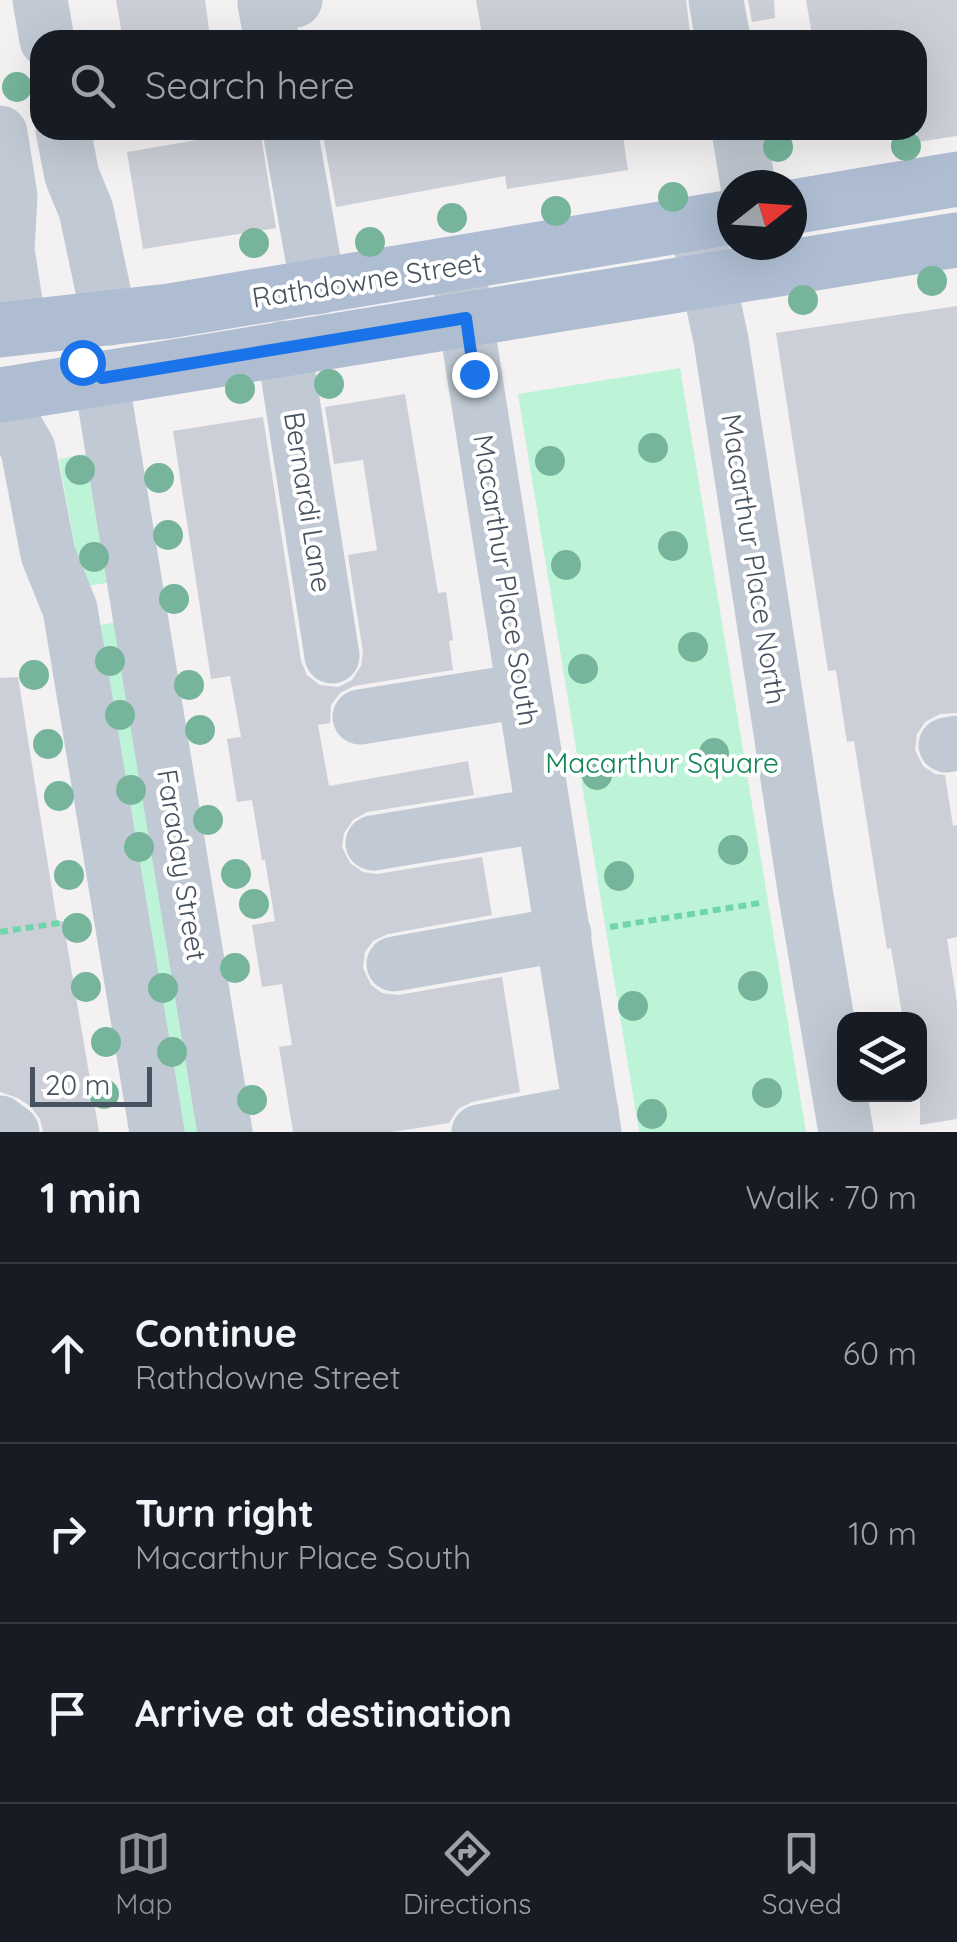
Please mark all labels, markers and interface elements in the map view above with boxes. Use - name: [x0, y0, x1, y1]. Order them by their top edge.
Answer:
- search box: [30, 30, 927, 140]
- icon: search: [65, 58, 120, 113]
- text: Search here: [145, 61, 355, 109]
- north arrow: [717, 170, 807, 260]
- street label: Rathdowne Street: [249, 244, 484, 315]
- route start: [60, 340, 106, 386]
- route end: [452, 352, 498, 398]
- street label: Bernardi Lane: [277, 409, 340, 595]
- street label: Macarthur Place North: [714, 411, 795, 707]
- street label: Macarthur Place South: [466, 432, 547, 728]
- park label: Macarthur Square: [545, 745, 779, 780]
- street label: Faraday Street: [150, 767, 215, 963]
- map controls: [837, 1012, 927, 1102]
- button: layers: [837, 1012, 927, 1102]
- scale bar: [30, 1062, 152, 1106]
- text: 20 m: [45, 1067, 110, 1102]
- text: 1 min: [40, 1171, 142, 1224]
- text: Walk · 70 m: [745, 1177, 917, 1217]
- text: Continue: [135, 1309, 297, 1357]
- icon: ahead: [40, 1326, 95, 1381]
- text: 60 m: [843, 1333, 917, 1373]
- text: Rathdowne Street: [135, 1357, 401, 1397]
- text: Turn right: [135, 1489, 314, 1537]
- icon: right: [40, 1506, 95, 1561]
- text: 10 m: [848, 1513, 917, 1553]
- text: Macarthur Place South: [135, 1537, 471, 1577]
- icon: arrive: [40, 1686, 95, 1741]
- text: Arrive at destination: [135, 1689, 512, 1737]
- tab: Map: [115, 1826, 172, 1921]
- tab: Directions: [403, 1826, 531, 1921]
- tab: Saved: [762, 1826, 842, 1921]

